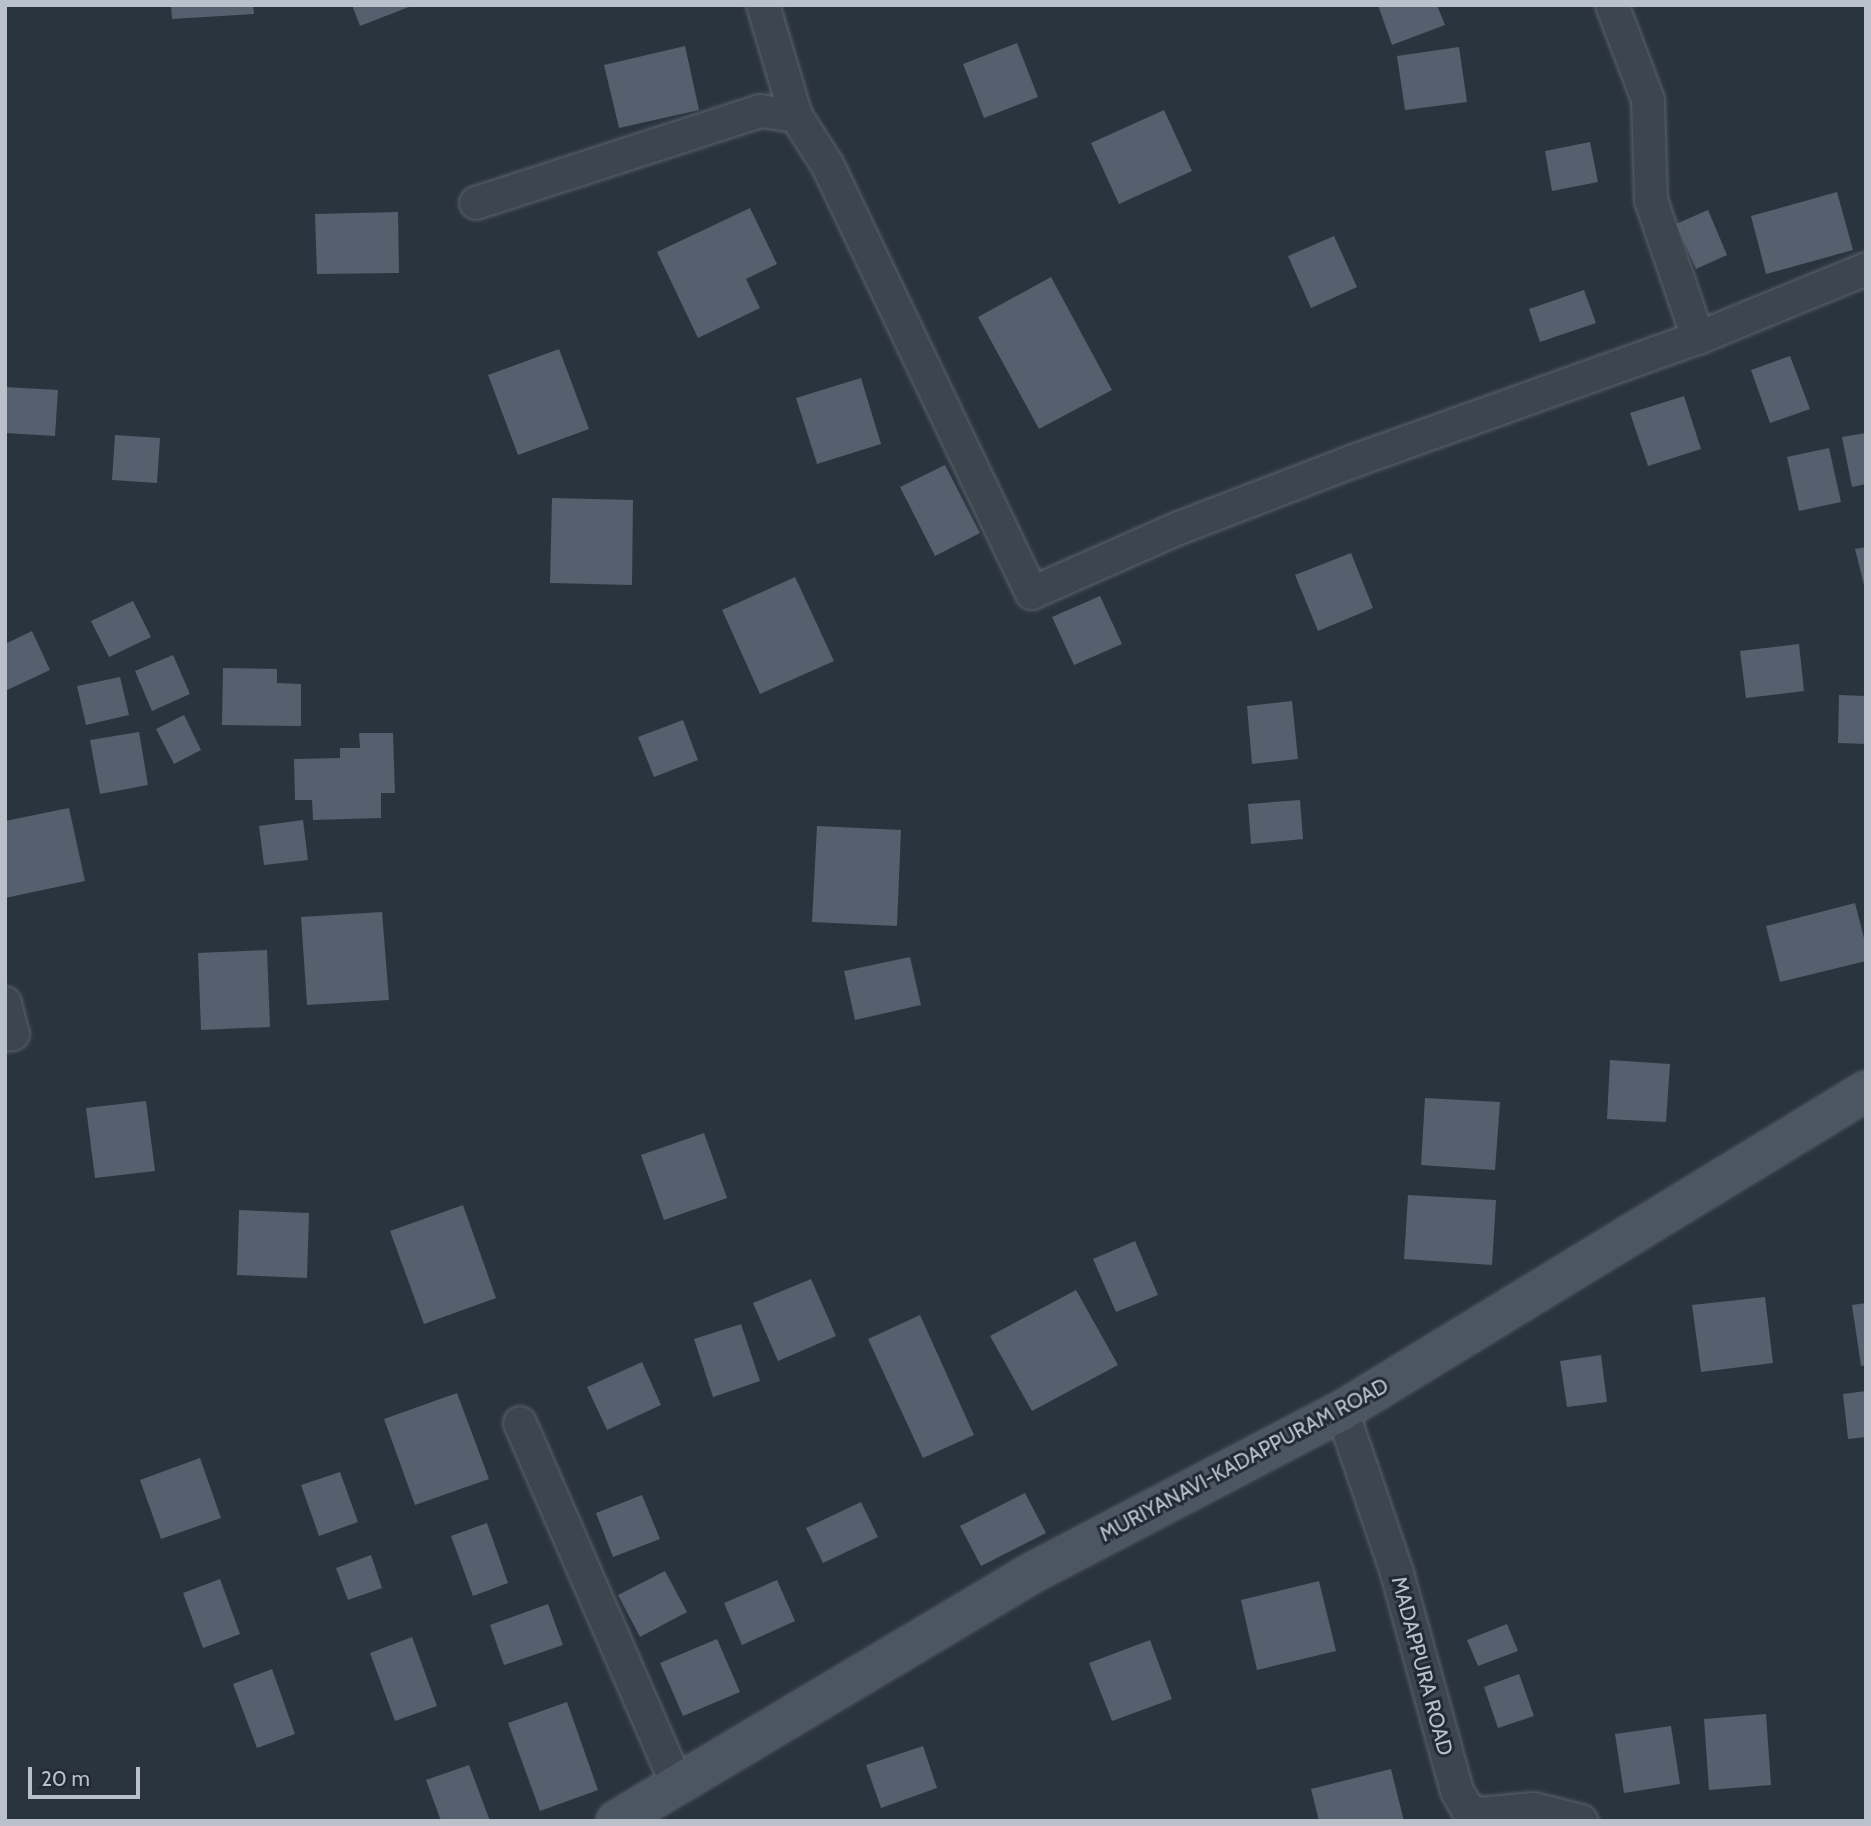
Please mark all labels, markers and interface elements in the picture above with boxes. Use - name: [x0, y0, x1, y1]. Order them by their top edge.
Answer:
- street label: MURIYANAVI-KADAPPURAM ROAD: [1095, 1373, 1393, 1547]
- street label: MADAPPURA ROAD: [1386, 1574, 1458, 1758]
- scale bar: [32, 1752, 144, 1796]
- text: 20 m: [41, 1766, 90, 1791]

